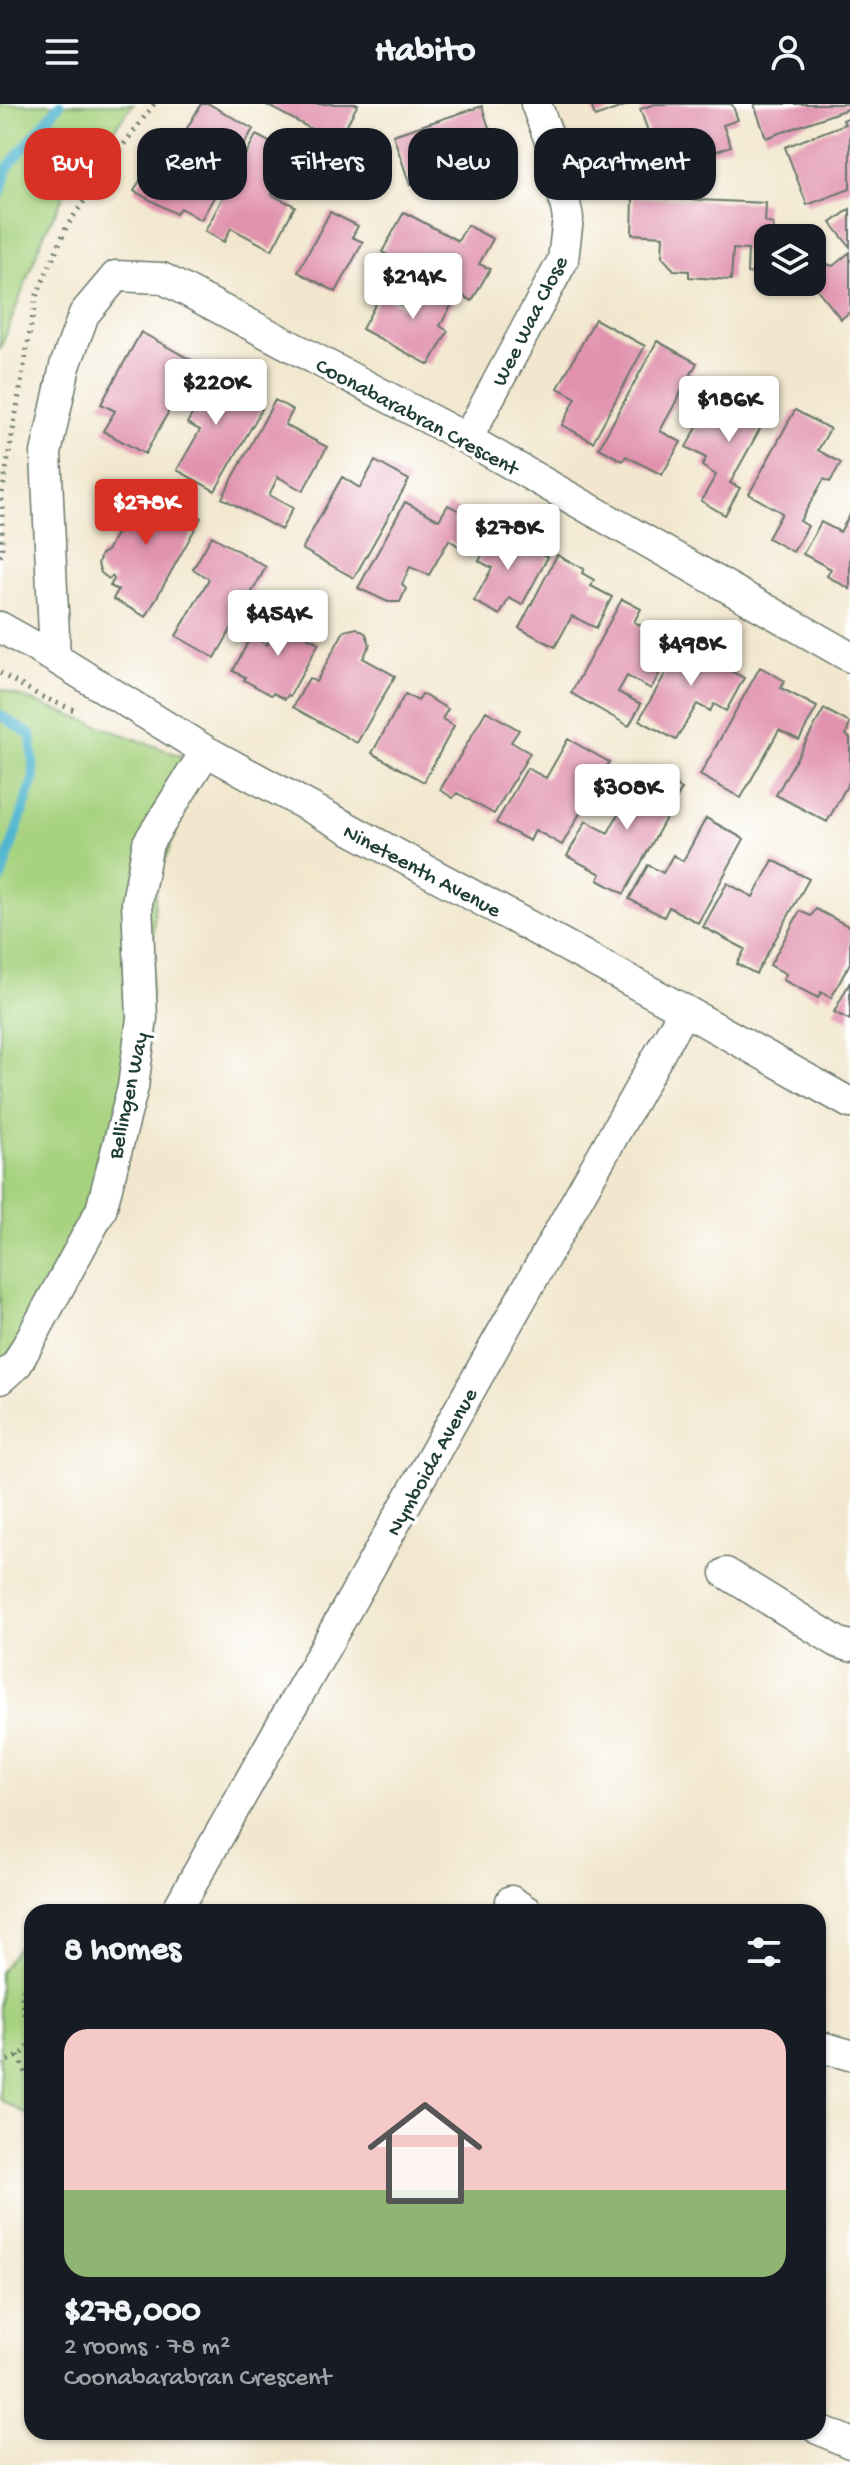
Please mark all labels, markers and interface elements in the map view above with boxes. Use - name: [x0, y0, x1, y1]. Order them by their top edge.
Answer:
- icon: menu: [40, 30, 84, 74]
- icon: person: [766, 30, 810, 74]
- text: Habito: [375, 31, 475, 74]
- chip: Buy: [24, 128, 121, 200]
- chip: Rent: [137, 128, 247, 200]
- chip: Filters: [263, 128, 392, 200]
- chip: New: [408, 128, 518, 200]
- chip: Apartment: [534, 128, 716, 200]
- map controls: [754, 224, 826, 296]
- button: layers: [754, 224, 826, 296]
- street label: Wee Waa Close: [488, 252, 576, 391]
- pin: $214K: [357, 253, 469, 321]
- text: $214K: [382, 263, 444, 294]
- street label: Coonabarabran Crescent: [310, 354, 524, 484]
- pin: $220K: [160, 359, 272, 427]
- text: $220K: [183, 369, 249, 400]
- pin: $186K: [673, 376, 785, 444]
- text: $186K: [697, 386, 761, 417]
- pin: $278K: [90, 479, 202, 547]
- text: $278K: [113, 489, 179, 520]
- pin: $278K: [452, 504, 564, 572]
- text: $278K: [475, 514, 541, 545]
- pin: $454K: [222, 590, 334, 658]
- text: $454K: [246, 600, 310, 631]
- pin: $498K: [635, 620, 747, 688]
- text: $498K: [658, 630, 724, 661]
- pin: $308K: [571, 764, 683, 832]
- text: $308K: [593, 774, 661, 805]
- street label: Nineteenth Avenue: [338, 820, 505, 925]
- street label: Bellingen Way: [104, 1030, 156, 1163]
- street label: Nymboida Avenue: [382, 1384, 485, 1541]
- icon: filters: [742, 1930, 786, 1974]
- text: 8 homes: [64, 1932, 181, 1972]
- icon: home: [353, 2081, 497, 2225]
- text: $278,000: [64, 2293, 201, 2333]
- text: 2 rooms · 78 m²: [64, 2333, 230, 2364]
- text: Coonabarabran Crescent: [64, 2364, 331, 2395]

